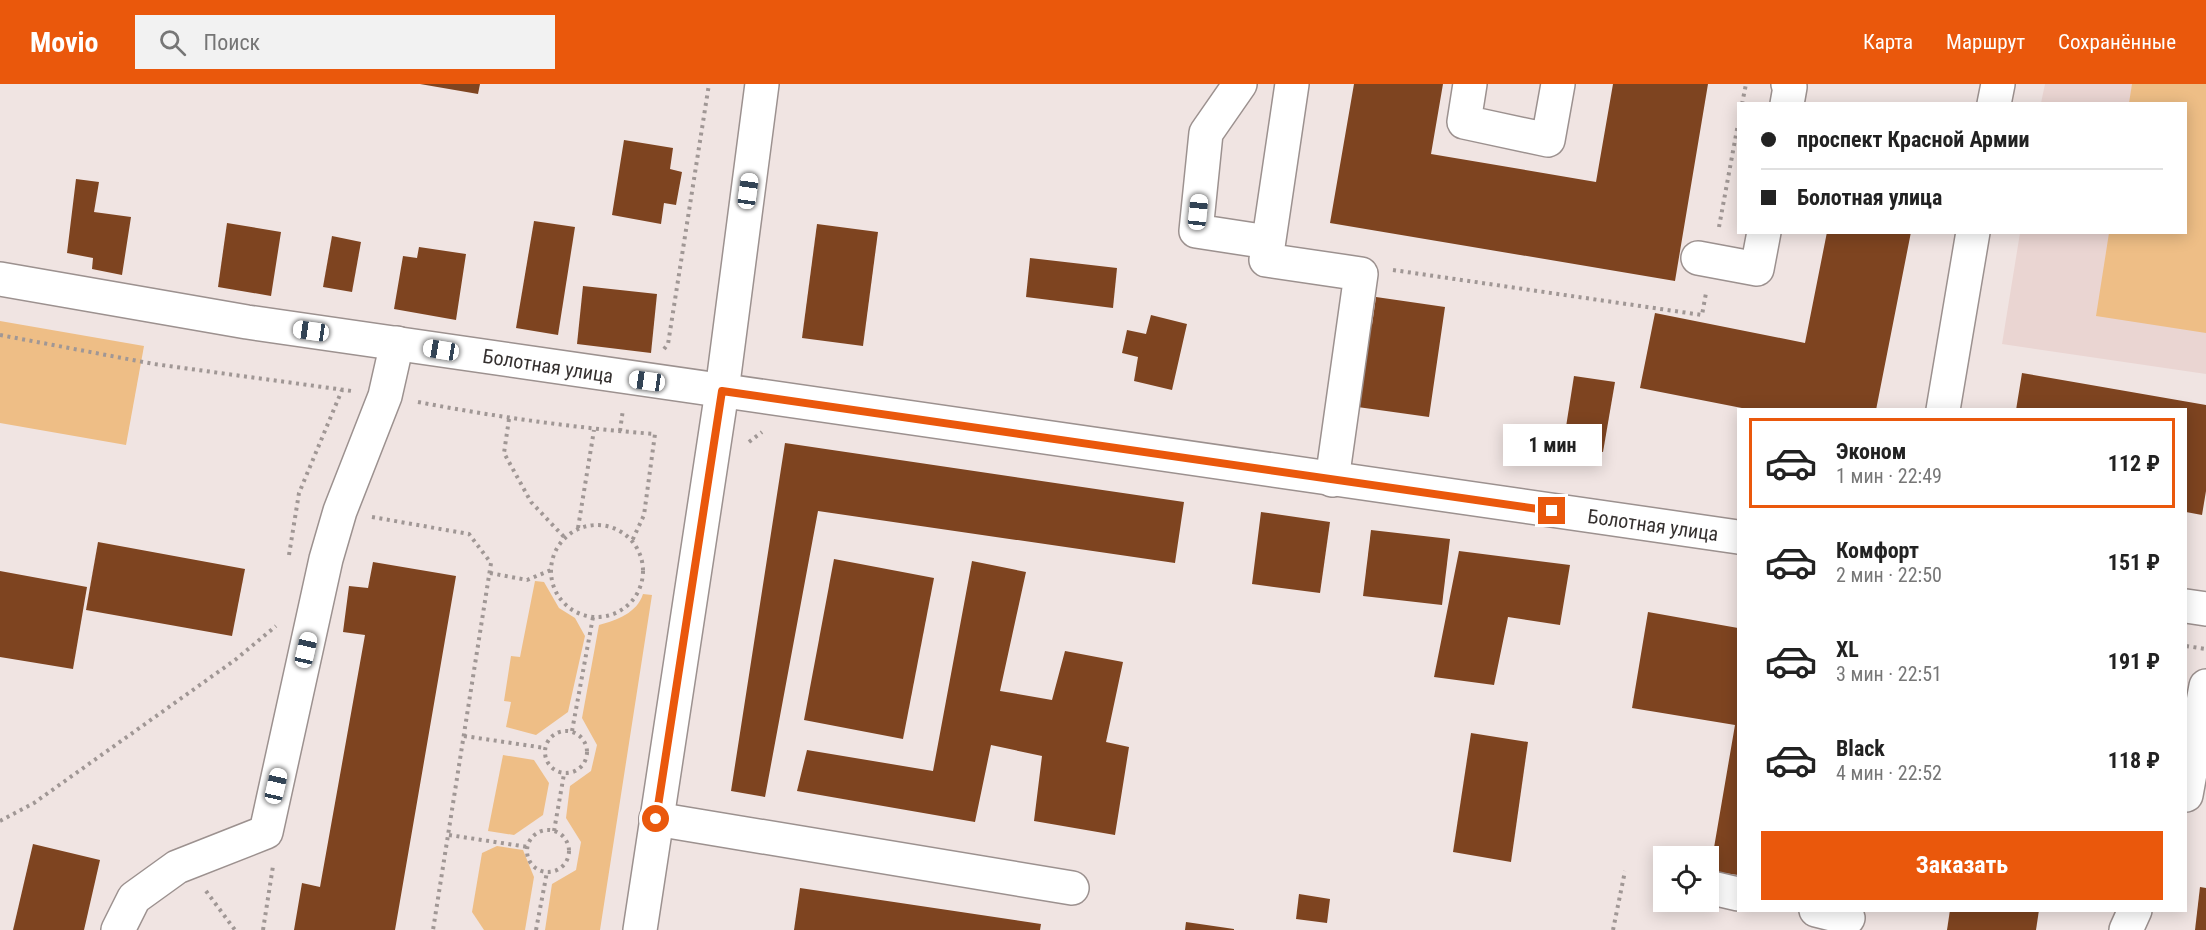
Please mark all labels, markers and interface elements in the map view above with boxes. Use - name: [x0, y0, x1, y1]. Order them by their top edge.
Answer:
- search box: [135, 15, 555, 69]
- text: Movio: [30, 26, 99, 59]
- icon: search: [156, 26, 189, 59]
- text: Поиск: [204, 30, 260, 55]
- text: Карта: [1863, 30, 1913, 54]
- text: Маршрут: [1946, 30, 2025, 54]
- text: Сохранённые: [2058, 30, 2176, 54]
- text: проспект Красной Армии: [1797, 127, 2030, 152]
- car: [737, 172, 759, 210]
- text: Болотная улица: [1797, 185, 1942, 210]
- car: [1187, 193, 1209, 231]
- car: [292, 320, 330, 342]
- car: [422, 338, 460, 362]
- street label: Болотная улица: [481, 344, 615, 388]
- car: [628, 370, 666, 392]
- callout: 1 мин: [1502, 424, 1602, 466]
- text: 1 мин: [1529, 433, 1576, 457]
- icon: car: [1764, 436, 1818, 490]
- text: Эконом: [1836, 439, 1906, 464]
- text: 112 ₽: [2108, 451, 2160, 476]
- text: 1 мин · 22:49: [1836, 464, 1942, 488]
- route end: [1538, 497, 1565, 524]
- street label: Болотная улица: [1586, 504, 1720, 546]
- icon: car: [1764, 535, 1818, 589]
- text: Комфорт: [1836, 538, 1919, 563]
- text: 151 ₽: [2108, 550, 2160, 575]
- text: 2 мин · 22:50: [1836, 563, 1942, 587]
- car: [293, 630, 319, 670]
- icon: car: [1764, 634, 1818, 688]
- text: XL: [1836, 637, 1859, 662]
- text: 191 ₽: [2108, 649, 2160, 674]
- text: 3 мин · 22:51: [1836, 662, 1942, 686]
- icon: car: [1764, 733, 1818, 787]
- text: Black: [1836, 736, 1885, 761]
- text: 118 ₽: [2108, 748, 2160, 773]
- text: 4 мин · 22:52: [1836, 761, 1942, 785]
- car: [263, 766, 289, 806]
- route start: [642, 805, 669, 832]
- button: Заказать: [1761, 831, 2163, 900]
- map controls: [1653, 846, 1719, 912]
- button: locate: [1653, 846, 1719, 912]

